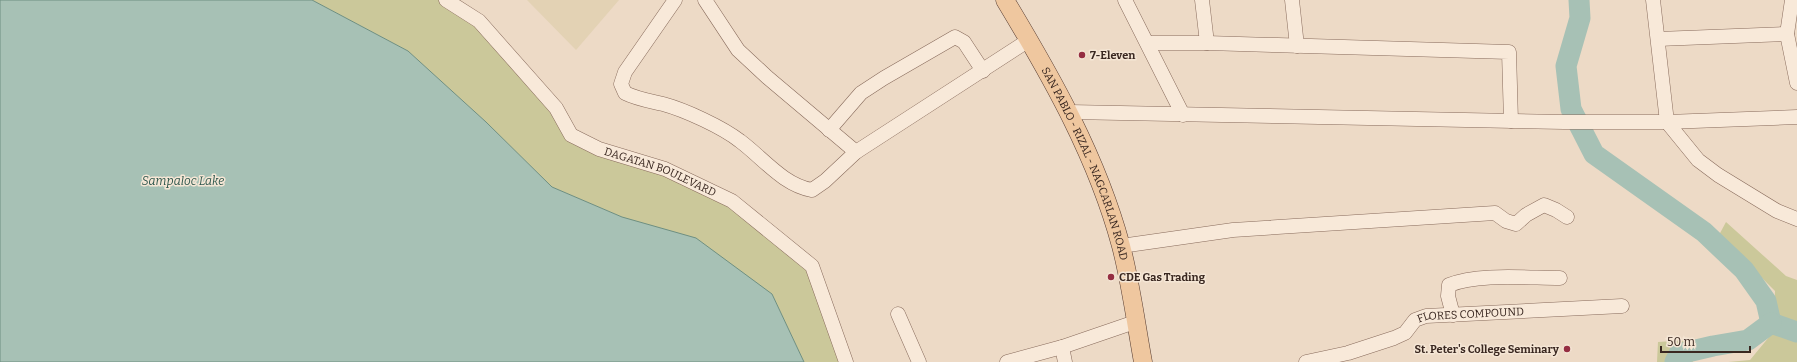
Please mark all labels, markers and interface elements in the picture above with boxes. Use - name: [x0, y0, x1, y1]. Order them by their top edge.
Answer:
- place label: 7-Eleven: [1090, 49, 1135, 62]
- marker: 7-Eleven: [1077, 50, 1087, 60]
- street label: SAN PABLO - RIZAL - NAGCARLAN ROAD: [1039, 65, 1130, 262]
- street label: DAGATAN BOULEVARD: [603, 145, 718, 200]
- water label: Sampaloc Lake: [142, 174, 224, 188]
- place label: CDE Gas Trading: [1119, 271, 1206, 284]
- marker: CDE Gas Trading: [1106, 272, 1116, 282]
- street label: FLORES COMPOUND: [1415, 305, 1524, 326]
- scale bar: [1661, 328, 1750, 354]
- text: 50 m: [1667, 335, 1696, 349]
- place label: St. Peter's College Seminary: [1415, 343, 1560, 356]
- marker: St. Peter's College Seminary: [1562, 344, 1572, 354]

